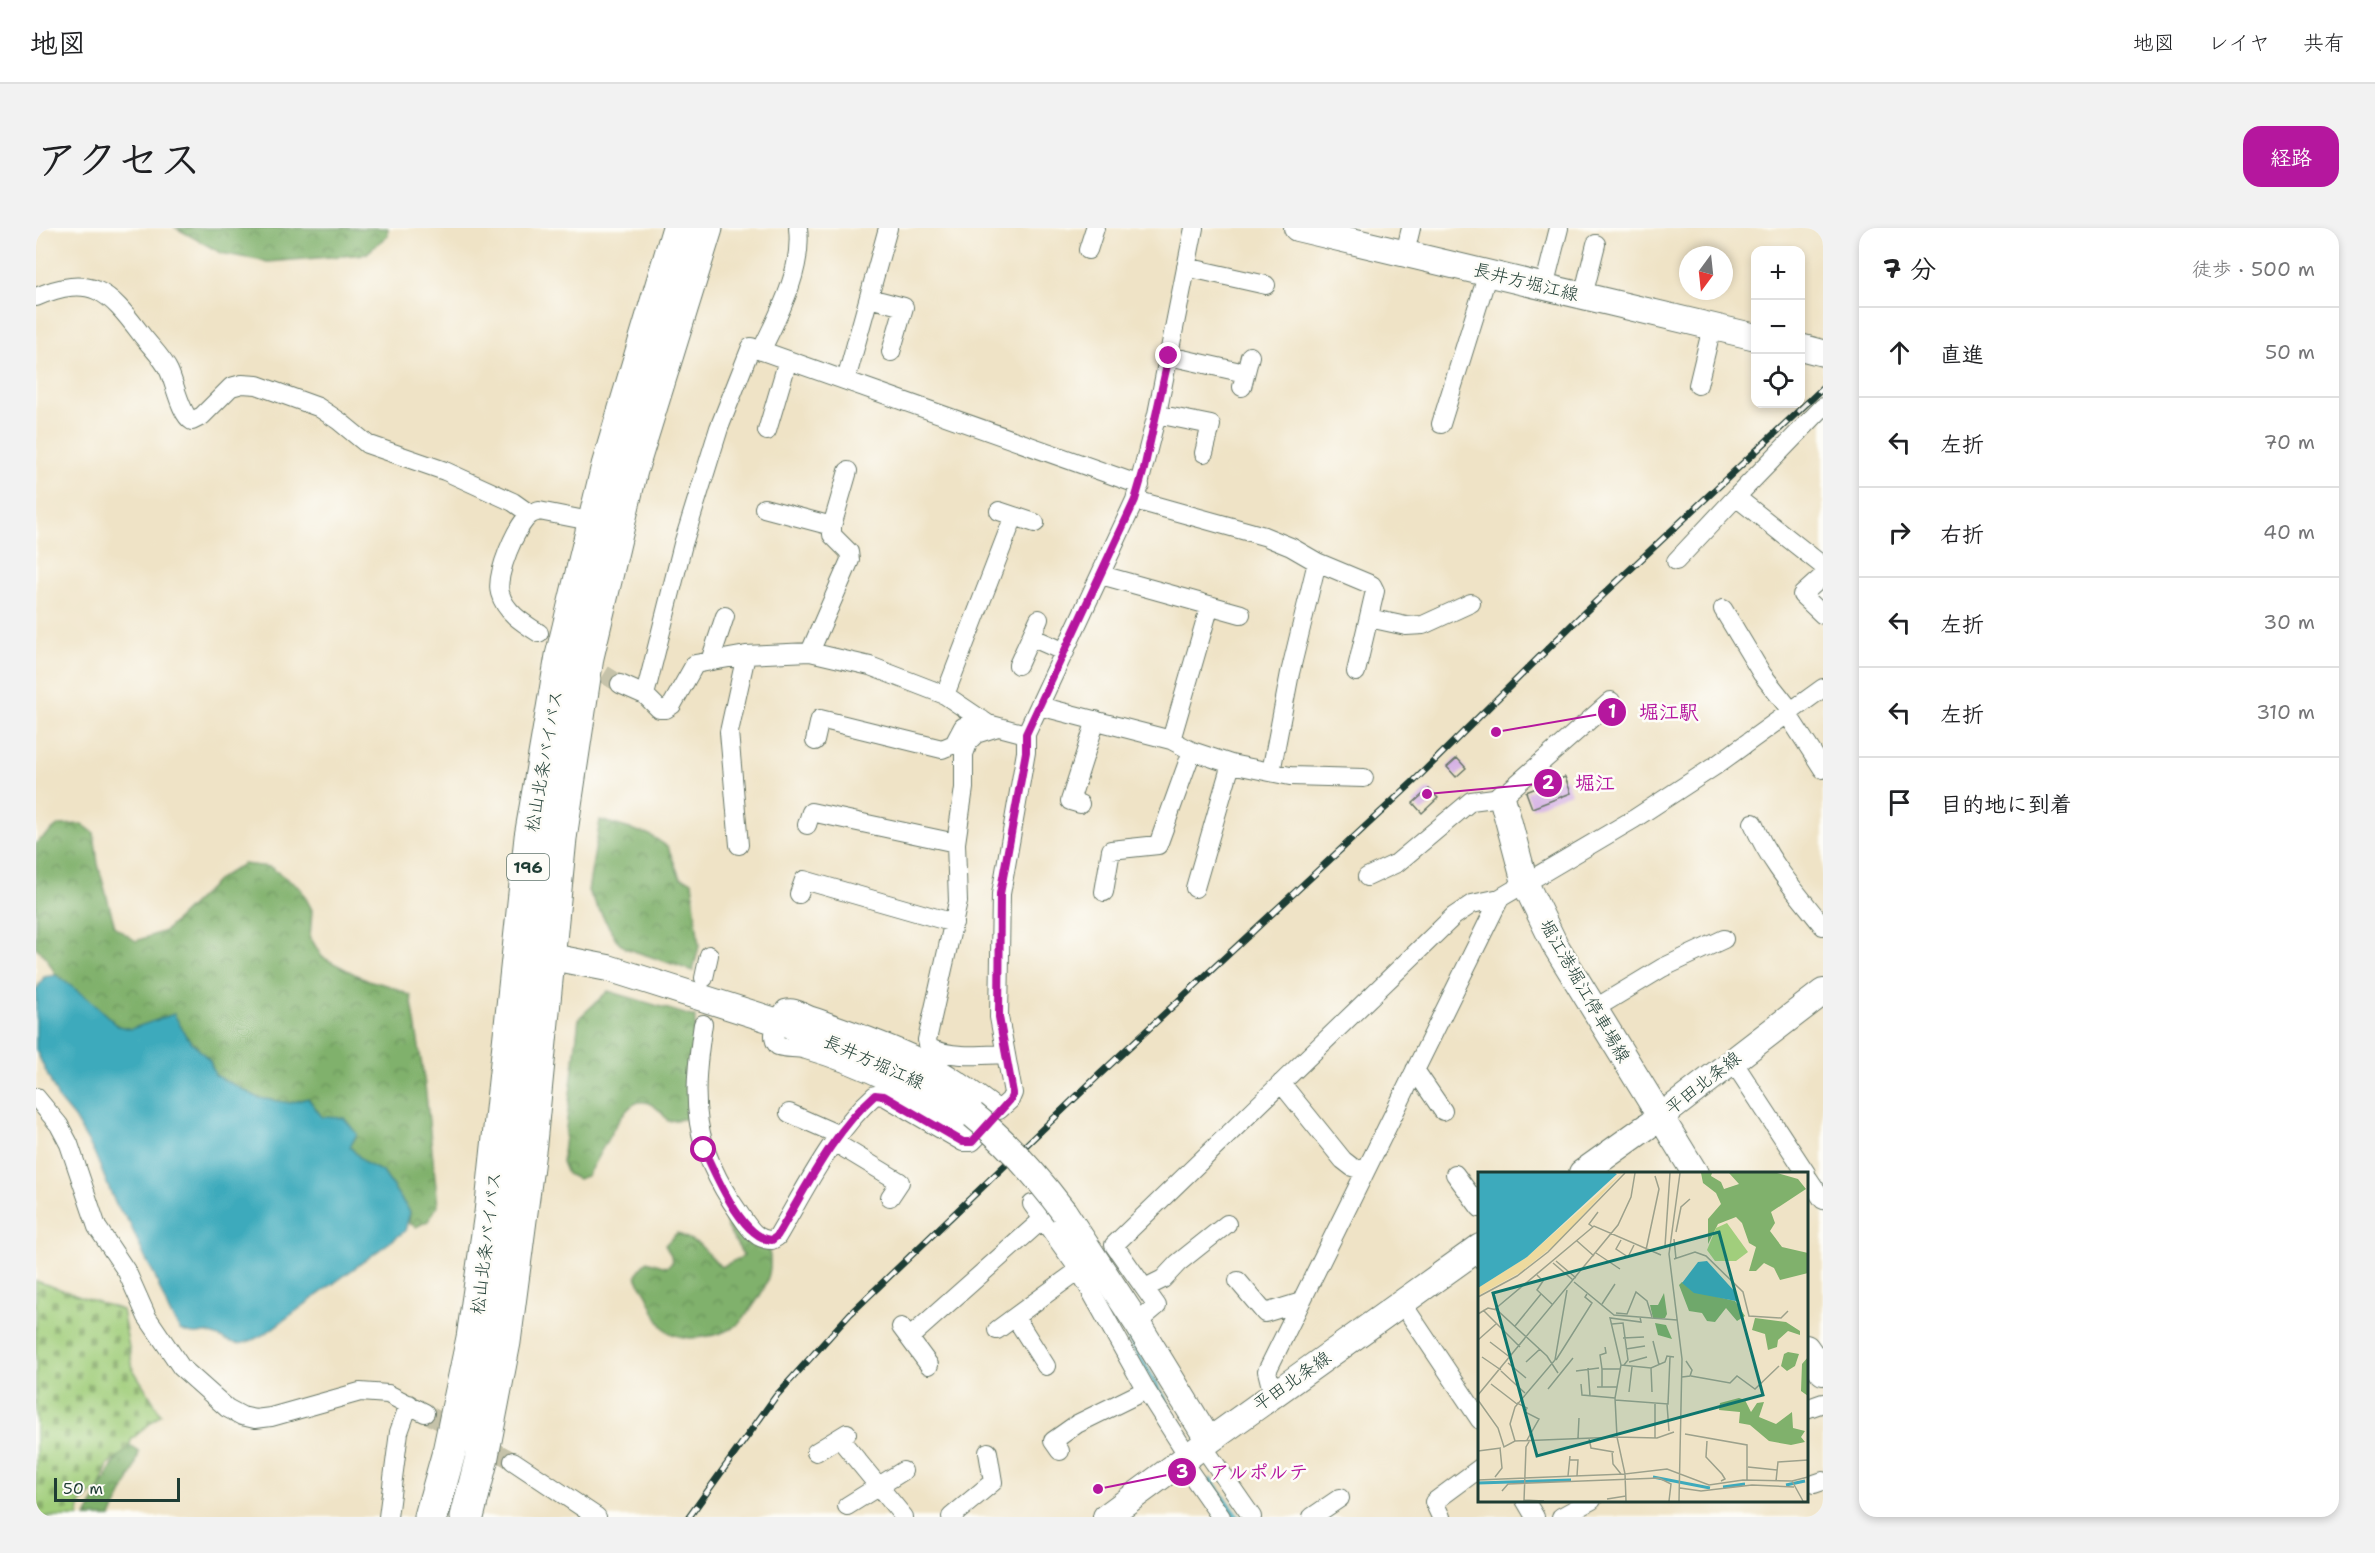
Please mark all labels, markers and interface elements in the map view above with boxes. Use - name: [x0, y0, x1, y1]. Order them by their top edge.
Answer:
- text: 地図: [30, 24, 86, 62]
- text: 地図: [2133, 29, 2175, 57]
- text: レイヤ: [2208, 29, 2270, 57]
- text: 共有: [2303, 29, 2345, 57]
- button: 経路: [2243, 126, 2339, 187]
- text: アクセス: [36, 131, 201, 187]
- north arrow: [1679, 246, 1733, 300]
- map controls: [1751, 246, 1805, 408]
- button: +: [1751, 246, 1805, 300]
- text: 7 分: [1883, 251, 1936, 286]
- text: 徒歩 · 500 m: [2192, 256, 2315, 282]
- street label: 長井方堀江線: [1471, 257, 1581, 307]
- button: −: [1751, 300, 1805, 354]
- icon: ahead: [1883, 336, 1916, 369]
- text: 50 m: [2265, 339, 2315, 365]
- text: 直進: [1940, 340, 1984, 369]
- route end: [1155, 342, 1181, 368]
- button: locate: [1751, 354, 1805, 408]
- icon: left: [1883, 426, 1916, 459]
- text: 70 m: [2263, 429, 2315, 455]
- text: 左折: [1940, 430, 1984, 459]
- icon: right: [1883, 516, 1916, 549]
- text: 40 m: [2263, 519, 2315, 545]
- text: 右折: [1940, 520, 1984, 549]
- icon: left: [1883, 606, 1916, 639]
- text: 30 m: [2263, 609, 2315, 635]
- text: 左折: [1940, 610, 1984, 639]
- street label: 松山北条バイパス: [520, 688, 568, 834]
- callout: 堀江駅: [1597, 693, 1711, 731]
- icon: left: [1883, 696, 1916, 729]
- text: 堀江駅: [1639, 699, 1699, 725]
- text: 310 m: [2256, 699, 2315, 725]
- text: 1: [1608, 700, 1616, 724]
- text: 左折: [1940, 700, 1984, 729]
- callout: 堀江: [1533, 764, 1627, 802]
- text: 堀江: [1575, 770, 1615, 796]
- text: 2: [1542, 771, 1555, 795]
- icon: arrive: [1883, 786, 1916, 819]
- text: 目的地に到着: [1940, 790, 2072, 819]
- road number: 196: [507, 854, 549, 880]
- street label: 堀江港堀江停車場線: [1534, 915, 1636, 1067]
- street label: 長井方堀江線: [820, 1029, 928, 1095]
- street label: 平田北条線: [1660, 1046, 1746, 1120]
- route start: [690, 1136, 716, 1162]
- street label: 松山北条バイパス: [465, 1170, 507, 1316]
- inset map: [1478, 1172, 1808, 1502]
- street label: 平田北条線: [1248, 1345, 1336, 1417]
- callout: アルポルテ: [1167, 1453, 1321, 1491]
- text: アルポルテ: [1210, 1459, 1308, 1485]
- text: 3: [1176, 1460, 1188, 1484]
- scale bar: [54, 1475, 180, 1502]
- text: 50 m: [63, 1478, 103, 1499]

